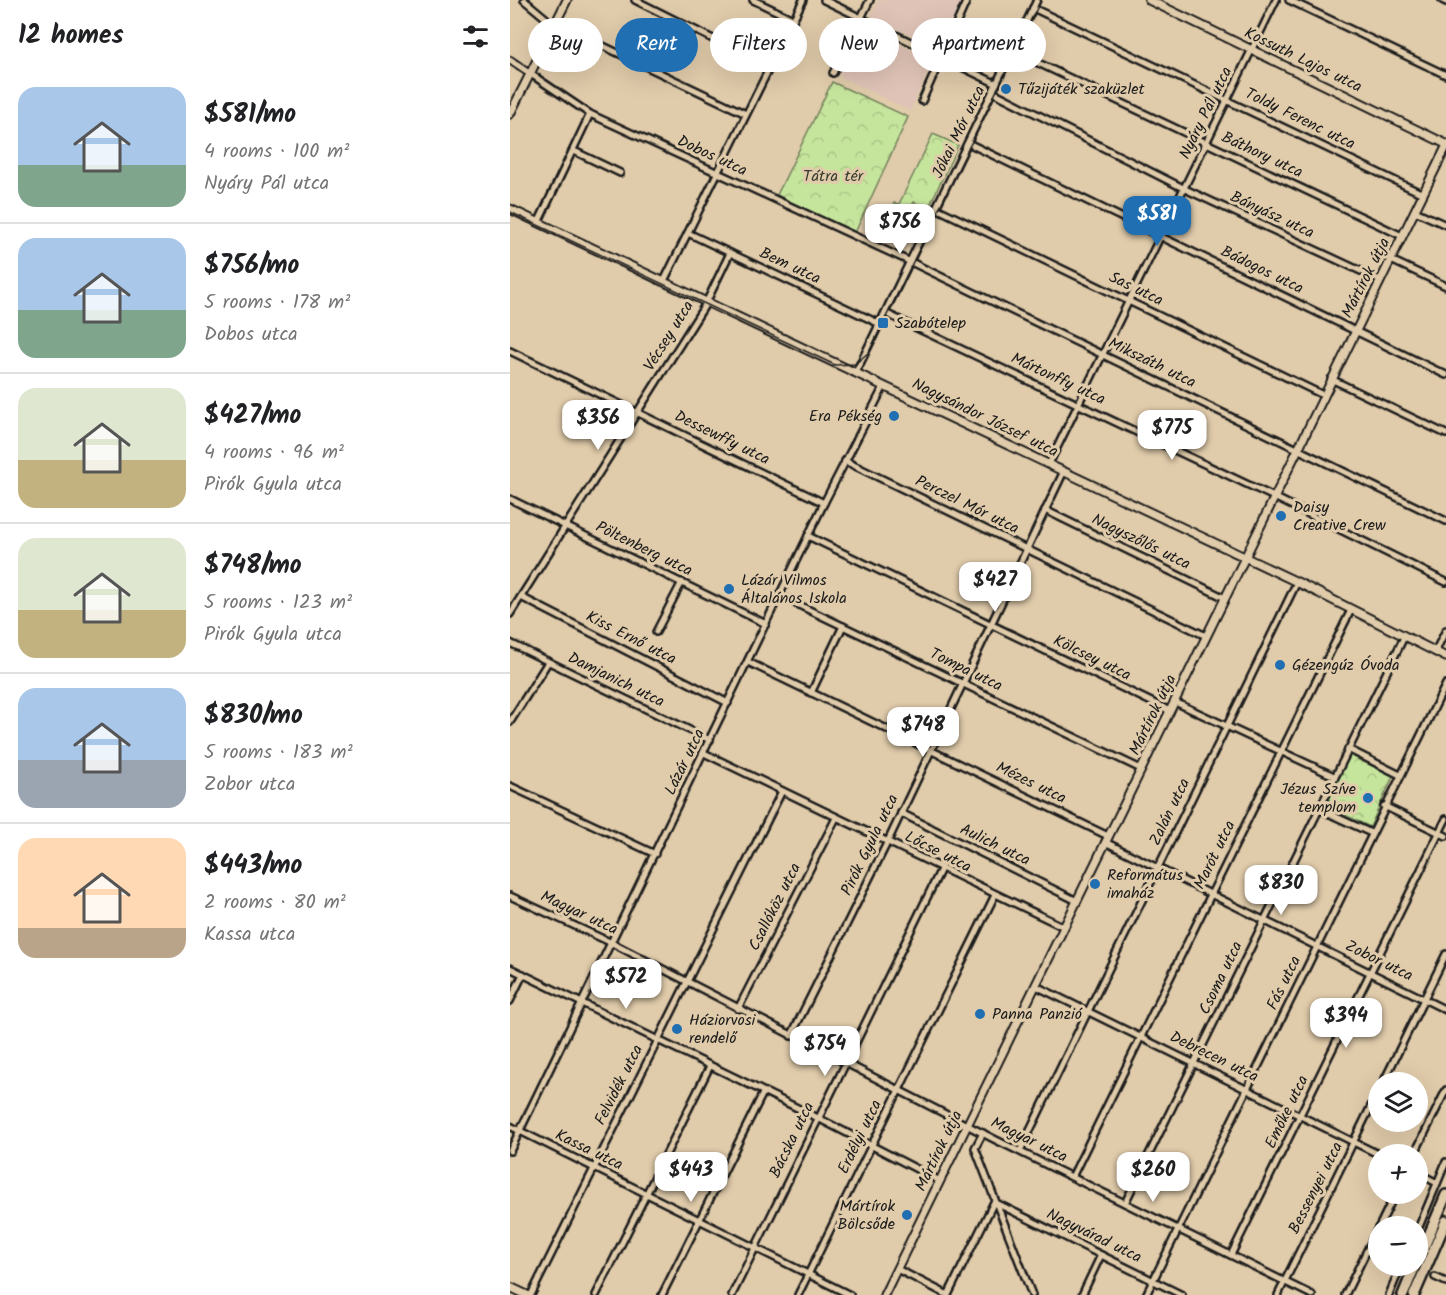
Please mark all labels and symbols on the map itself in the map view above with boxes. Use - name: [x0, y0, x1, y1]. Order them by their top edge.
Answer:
- street label: Kossuth Lajos utca: [1240, 21, 1366, 99]
- street label: Nyáry Pál utca: [1173, 62, 1239, 164]
- place label: Tűzijáték szaküzlet: [1018, 77, 1145, 102]
- street label: Toldy Ferenc utca: [1240, 81, 1360, 157]
- street label: Jókai Mór utca: [926, 82, 992, 182]
- marker: Tűzijáték szaküzlet: [999, 82, 1013, 96]
- street label: Báthory utca: [1217, 125, 1307, 185]
- street label: Dobos utca: [673, 129, 751, 183]
- park label: Tátra tér: [803, 164, 865, 189]
- street label: Bányász utca: [1226, 185, 1318, 245]
- pin: $581: [1121, 196, 1193, 247]
- pin: $756: [864, 204, 936, 255]
- street label: Mártírok útja: [1335, 233, 1397, 323]
- street label: Bádogos utca: [1216, 239, 1308, 301]
- street label: Bem utca: [755, 241, 825, 291]
- street label: Sas utca: [1105, 265, 1167, 313]
- street label: Vécsey utca: [637, 296, 701, 376]
- place label: Szabótelep: [895, 311, 966, 336]
- marker: Szabótelep: [876, 316, 890, 330]
- street label: Mikszáth utca: [1104, 331, 1200, 395]
- street label: Mártonffy utca: [1007, 346, 1109, 412]
- street label: Nagysándor József utca: [908, 372, 1062, 464]
- pin: $356: [562, 400, 634, 451]
- street label: Dessewffy utca: [670, 404, 774, 472]
- place label: Era Pékség: [809, 404, 882, 429]
- marker: Era Pékség: [887, 409, 901, 423]
- pin: $775: [1136, 410, 1208, 461]
- street label: Perczel Mór utca: [911, 469, 1023, 541]
- place label: Daisy Creative Crew: [1293, 495, 1386, 538]
- street label: Nagyszőlős utca: [1087, 507, 1195, 577]
- marker: Daisy Creative Crew: [1274, 509, 1288, 523]
- street label: Pöltenberg utca: [591, 515, 697, 583]
- pin: $427: [959, 562, 1031, 613]
- place label: Lázár Vilmos Általános Iskola: [741, 568, 847, 611]
- marker: Lázár Vilmos Általános Iskola: [722, 582, 736, 596]
- street label: Kiss Ernő utca: [581, 604, 681, 672]
- street label: Kölcsey utca: [1049, 628, 1135, 688]
- street label: Tompa utca: [925, 642, 1007, 698]
- street label: Damjanich utca: [563, 646, 669, 714]
- place label: Gézengúz Óvoda: [1292, 653, 1400, 678]
- marker: Gézengúz Óvoda: [1273, 658, 1287, 672]
- street label: Mártírok útja: [1123, 670, 1183, 760]
- pin: $748: [887, 707, 959, 758]
- street label: Lázár utca: [658, 725, 712, 799]
- street label: Mézes utca: [992, 755, 1070, 811]
- street label: Zalán utca: [1143, 774, 1197, 850]
- place label: Jézus Szíve templom: [1280, 777, 1356, 820]
- street label: Pirók Gyula utca: [835, 790, 905, 900]
- marker: Jézus Szíve templom: [1361, 791, 1375, 805]
- street label: Marót utca: [1188, 816, 1242, 894]
- street label: Aulich utca: [955, 817, 1035, 873]
- street label: Lőcse utca: [900, 825, 976, 879]
- street label: Csallóköz utca: [742, 859, 808, 955]
- place label: Református imaház: [1107, 863, 1183, 906]
- pin: $830: [1245, 865, 1317, 916]
- marker: Református imaház: [1088, 877, 1102, 891]
- street label: Magyar utca: [536, 884, 622, 942]
- street label: Zobor utca: [1341, 934, 1417, 988]
- street label: Csoma utca: [1192, 937, 1250, 1019]
- street label: Fás utca: [1260, 952, 1308, 1014]
- pin: $572: [590, 959, 662, 1010]
- pin: $394: [1310, 998, 1382, 1049]
- place label: Panna Panzió: [992, 1002, 1083, 1027]
- marker: Panna Panzió: [973, 1007, 987, 1021]
- place label: Háziorvosi rendelő: [689, 1008, 756, 1051]
- marker: Háziorvosi rendelő: [670, 1022, 684, 1036]
- street label: Debrecen utca: [1165, 1025, 1263, 1089]
- pin: $754: [789, 1026, 861, 1077]
- street label: Felvidék utca: [588, 1040, 650, 1130]
- street label: Emőke utca: [1258, 1071, 1316, 1153]
- street label: Erdélyi utca: [831, 1096, 889, 1178]
- street label: Bácska utca: [763, 1098, 821, 1182]
- street label: Mártírok útja: [909, 1106, 969, 1196]
- street label: Magyar utca: [986, 1111, 1072, 1169]
- street label: Kassa utca: [551, 1123, 627, 1177]
- street label: Bessenyei utca: [1282, 1138, 1350, 1238]
- pin: $443: [655, 1152, 727, 1203]
- pin: $260: [1117, 1152, 1189, 1203]
- place label: Mártírok Bölcsőde: [837, 1194, 895, 1237]
- street label: Nagyvárad utca: [1042, 1202, 1146, 1270]
- marker: Mártírok Bölcsőde: [900, 1208, 914, 1222]

